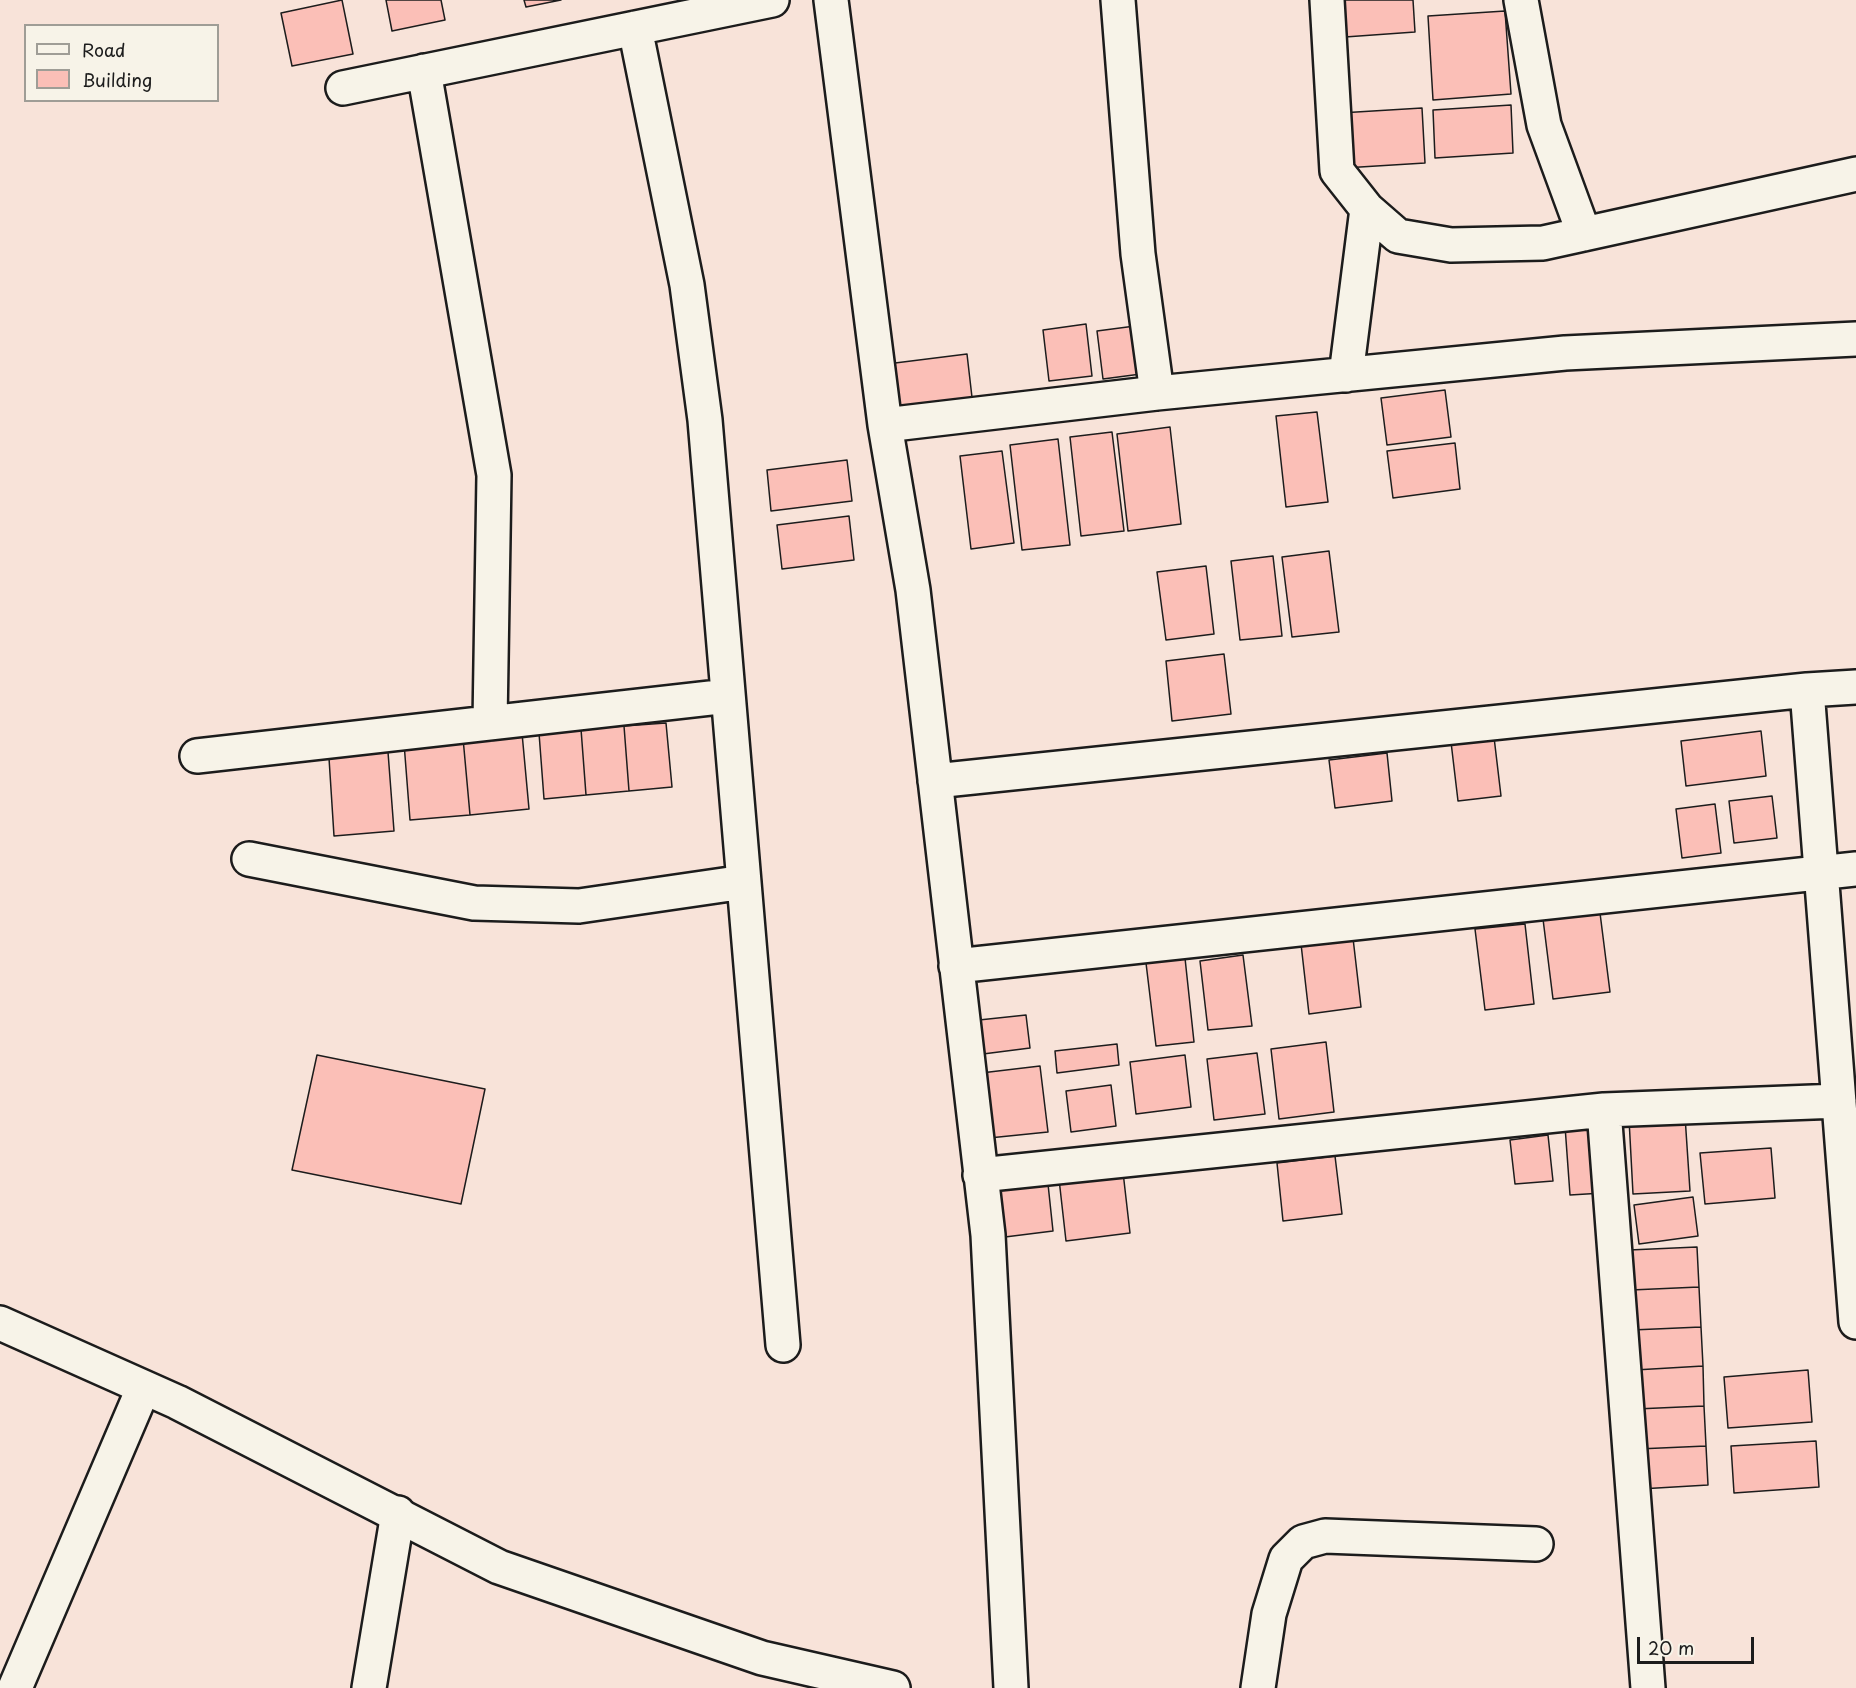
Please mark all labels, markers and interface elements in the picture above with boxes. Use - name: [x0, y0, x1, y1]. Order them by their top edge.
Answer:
- legend: [24, 24, 219, 102]
- text: Road: [82, 36, 126, 63]
- text: Building: [82, 66, 152, 93]
- scale bar: [1640, 1625, 1757, 1663]
- text: 20 m: [1648, 1634, 1694, 1661]

